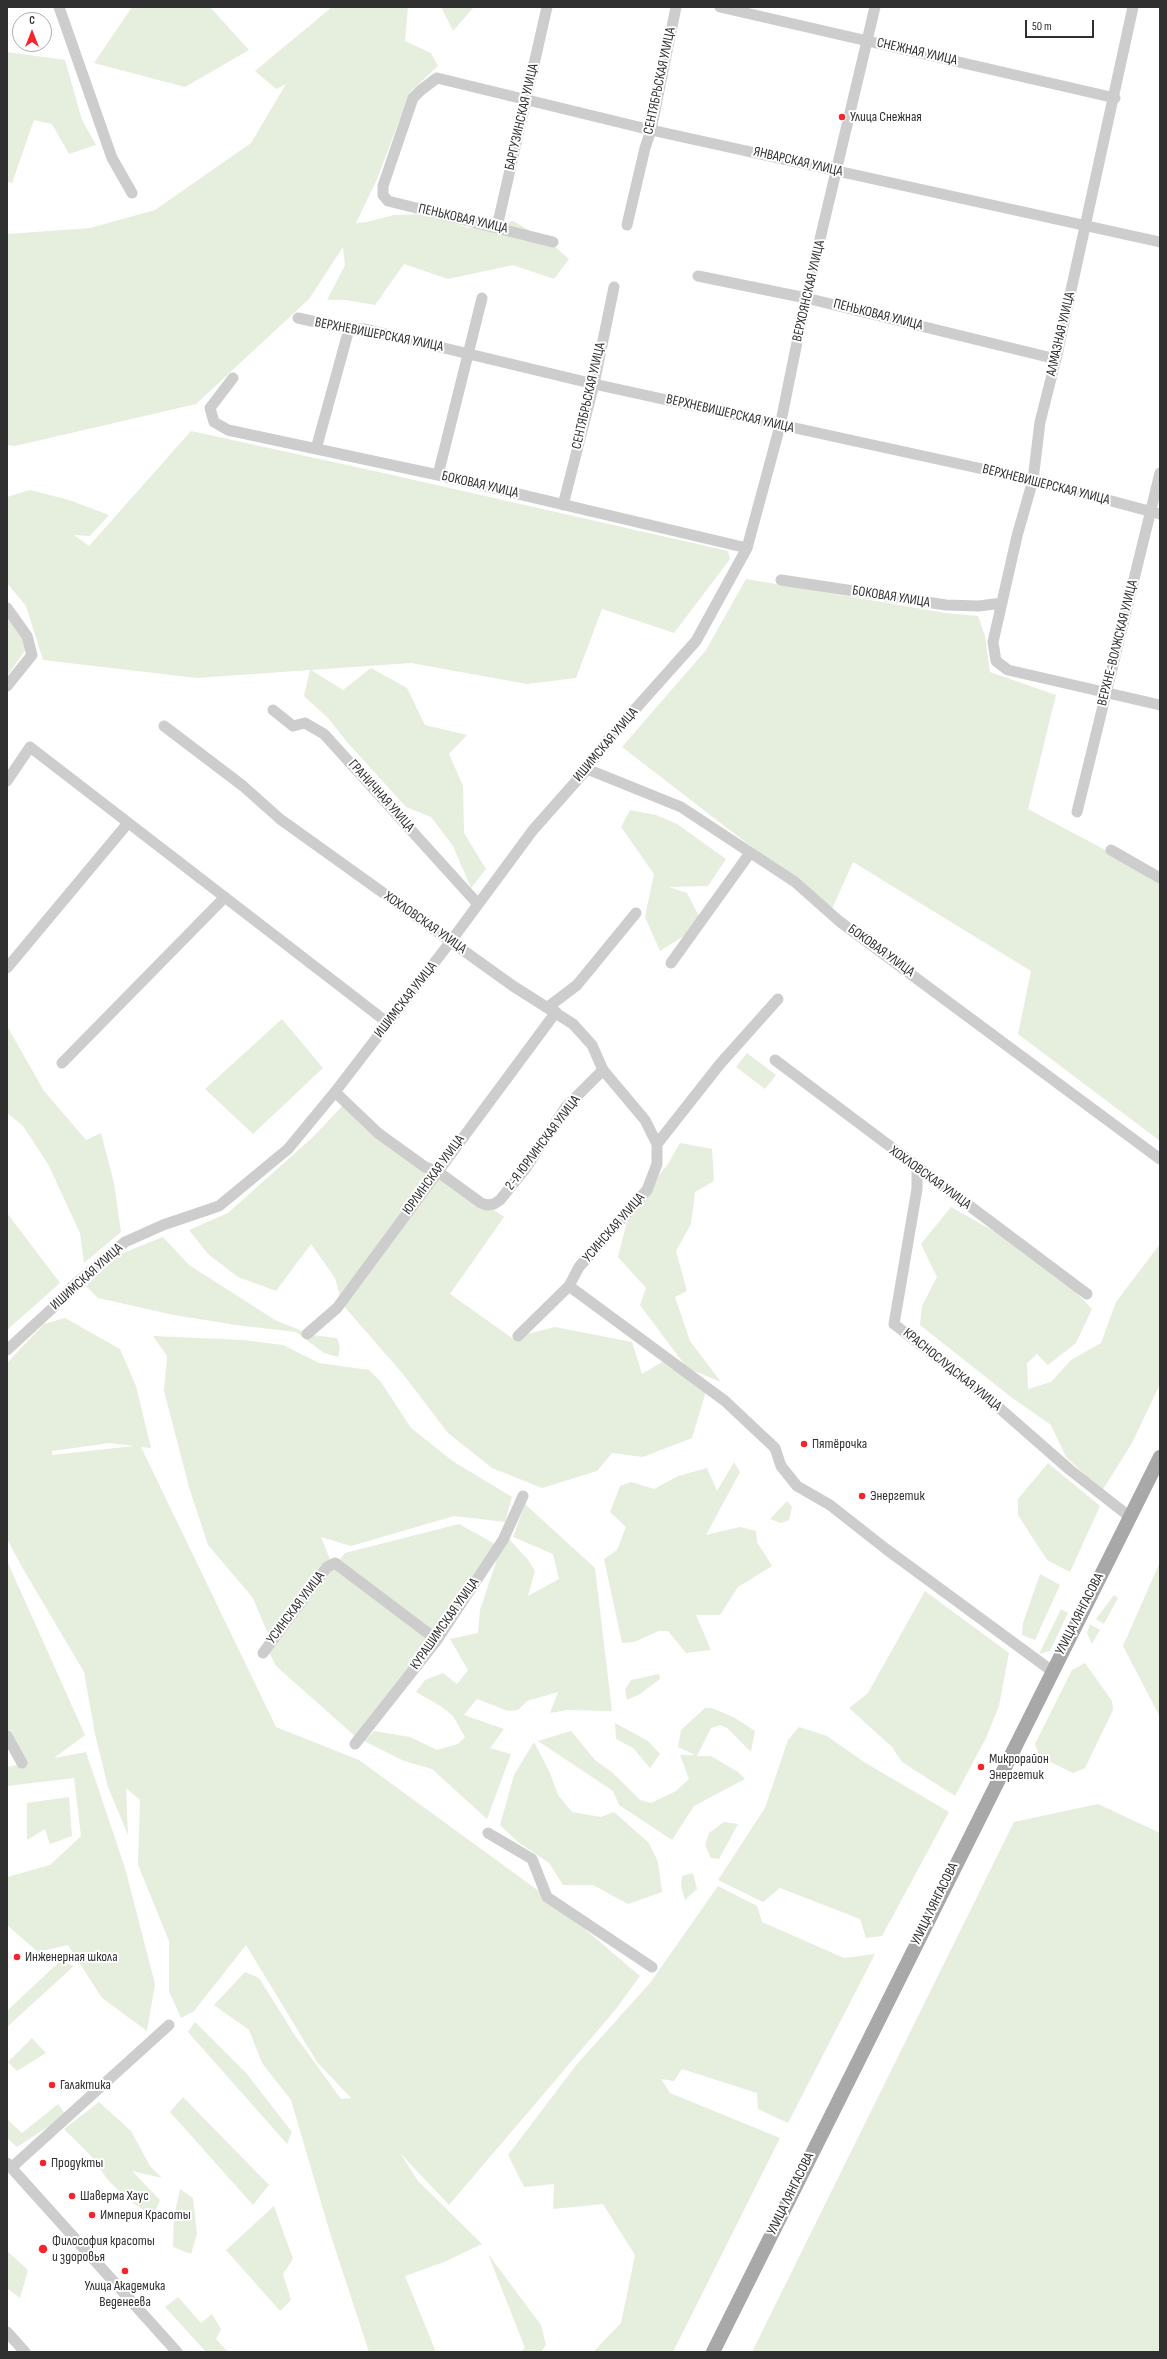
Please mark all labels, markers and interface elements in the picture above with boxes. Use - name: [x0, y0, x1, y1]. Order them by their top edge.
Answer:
- north arrow: [12, 12, 52, 52]
- scale bar: [1027, 12, 1096, 38]
- text: С: [29, 14, 35, 27]
- text: 50 m: [1032, 19, 1052, 34]
- street label: СЕНТЯБРЬСКАЯ УЛИЦА: [640, 26, 680, 136]
- street label: СНЕЖНАЯ УЛИЦА: [875, 35, 959, 69]
- street label: БАРГУЗИНСКАЯ УЛИЦА: [502, 62, 542, 172]
- place label: Улица Снежная: [850, 109, 922, 125]
- marker: Улица Снежная: [837, 112, 847, 122]
- street label: ЯНВАРСКАЯ УЛИЦА: [752, 144, 844, 180]
- street label: ПЕНЬКОВАЯ УЛИЦА: [417, 201, 509, 237]
- street label: ВЕРХОЯНСКАЯ УЛИЦА: [789, 239, 829, 343]
- street label: АЛМАЗНАЯ УЛИЦА: [1043, 290, 1079, 378]
- street label: ПЕНЬКОВАЯ УЛИЦА: [832, 296, 924, 334]
- street label: ВЕРХНЕВИШЕРСКАЯ УЛИЦА: [313, 314, 445, 356]
- street label: СЕНТЯБРЬСКАЯ УЛИЦА: [569, 341, 609, 451]
- street label: ВЕРХНЕВИШЕРСКАЯ УЛИЦА: [665, 391, 795, 437]
- street label: ВЕРХНЕВИШЕРСКАЯ УЛИЦА: [981, 461, 1111, 509]
- street label: БОКОВАЯ УЛИЦА: [440, 468, 520, 502]
- street label: ВЕРХНЕ-ВОЛЖСКАЯ УЛИЦА: [1094, 578, 1142, 708]
- street label: БОКОВАЯ УЛИЦА: [851, 583, 931, 611]
- street label: ИШИМСКАЯ УЛИЦА: [570, 705, 642, 785]
- street label: ГРАНИЧНАЯ УЛИЦА: [344, 757, 418, 835]
- street label: ХОХЛОВСКАЯ УЛИЦА: [381, 888, 469, 958]
- street label: БОКОВАЯ УЛИЦА: [844, 921, 918, 981]
- street label: ИШИМСКАЯ УЛИЦА: [371, 959, 441, 1041]
- street label: 2-Я ЮРЛИНСКАЯ УЛИЦА: [502, 1092, 584, 1194]
- street label: ЮРЛИНСКАЯ УЛИЦА: [399, 1132, 469, 1218]
- street label: ХОХЛОВСКАЯ УЛИЦА: [886, 1143, 974, 1213]
- street label: УСИНСКАЯ УЛИЦА: [579, 1190, 649, 1266]
- street label: ИШИМСКАЯ УЛИЦА: [47, 1240, 127, 1314]
- street label: КРАСНОСЛУДСКАЯ УЛИЦА: [899, 1325, 1005, 1415]
- place label: Пятёрочка: [812, 1436, 867, 1452]
- marker: Пятёрочка: [799, 1439, 809, 1449]
- place label: Энергетик: [870, 1488, 925, 1504]
- marker: Энергетик: [857, 1491, 867, 1501]
- street label: УСИНСКАЯ УЛИЦА: [263, 1569, 329, 1647]
- street label: УЛИЦА ЛЯНГАСОВА: [1052, 1570, 1108, 1658]
- street label: КУРАШИМСКАЯ УЛИЦА: [407, 1575, 483, 1673]
- place label: Микрорайон Энергетик: [989, 1751, 1049, 1784]
- marker: Микрорайон Энергетик: [976, 1762, 986, 1772]
- street label: УЛИЦА ЛЯНГАСОВА: [908, 1860, 962, 1948]
- place label: Инженерная школа: [25, 1949, 118, 1965]
- marker: Инженерная школа: [12, 1952, 22, 1962]
- place label: Галактика: [60, 2077, 111, 2093]
- marker: Галактика: [47, 2080, 57, 2090]
- street label: УЛИЦА ЛЯНГАСОВА: [764, 2150, 818, 2238]
- place label: Продукты: [51, 2155, 103, 2171]
- marker: Продукты: [38, 2158, 48, 2168]
- place label: Шаверма Хаус: [80, 2188, 149, 2204]
- marker: Шаверма Хаус: [67, 2191, 77, 2201]
- place label: Империя Красоты: [100, 2207, 191, 2223]
- marker: Империя Красоты: [87, 2210, 97, 2220]
- place label: Философия красоты и здоровья: [52, 2233, 155, 2266]
- marker: Философия красоты и здоровья: [37, 2243, 49, 2255]
- marker: Улица Академика Веденеева: [120, 2266, 130, 2276]
- place label: Улица Академика Веденеева: [85, 2278, 165, 2310]

